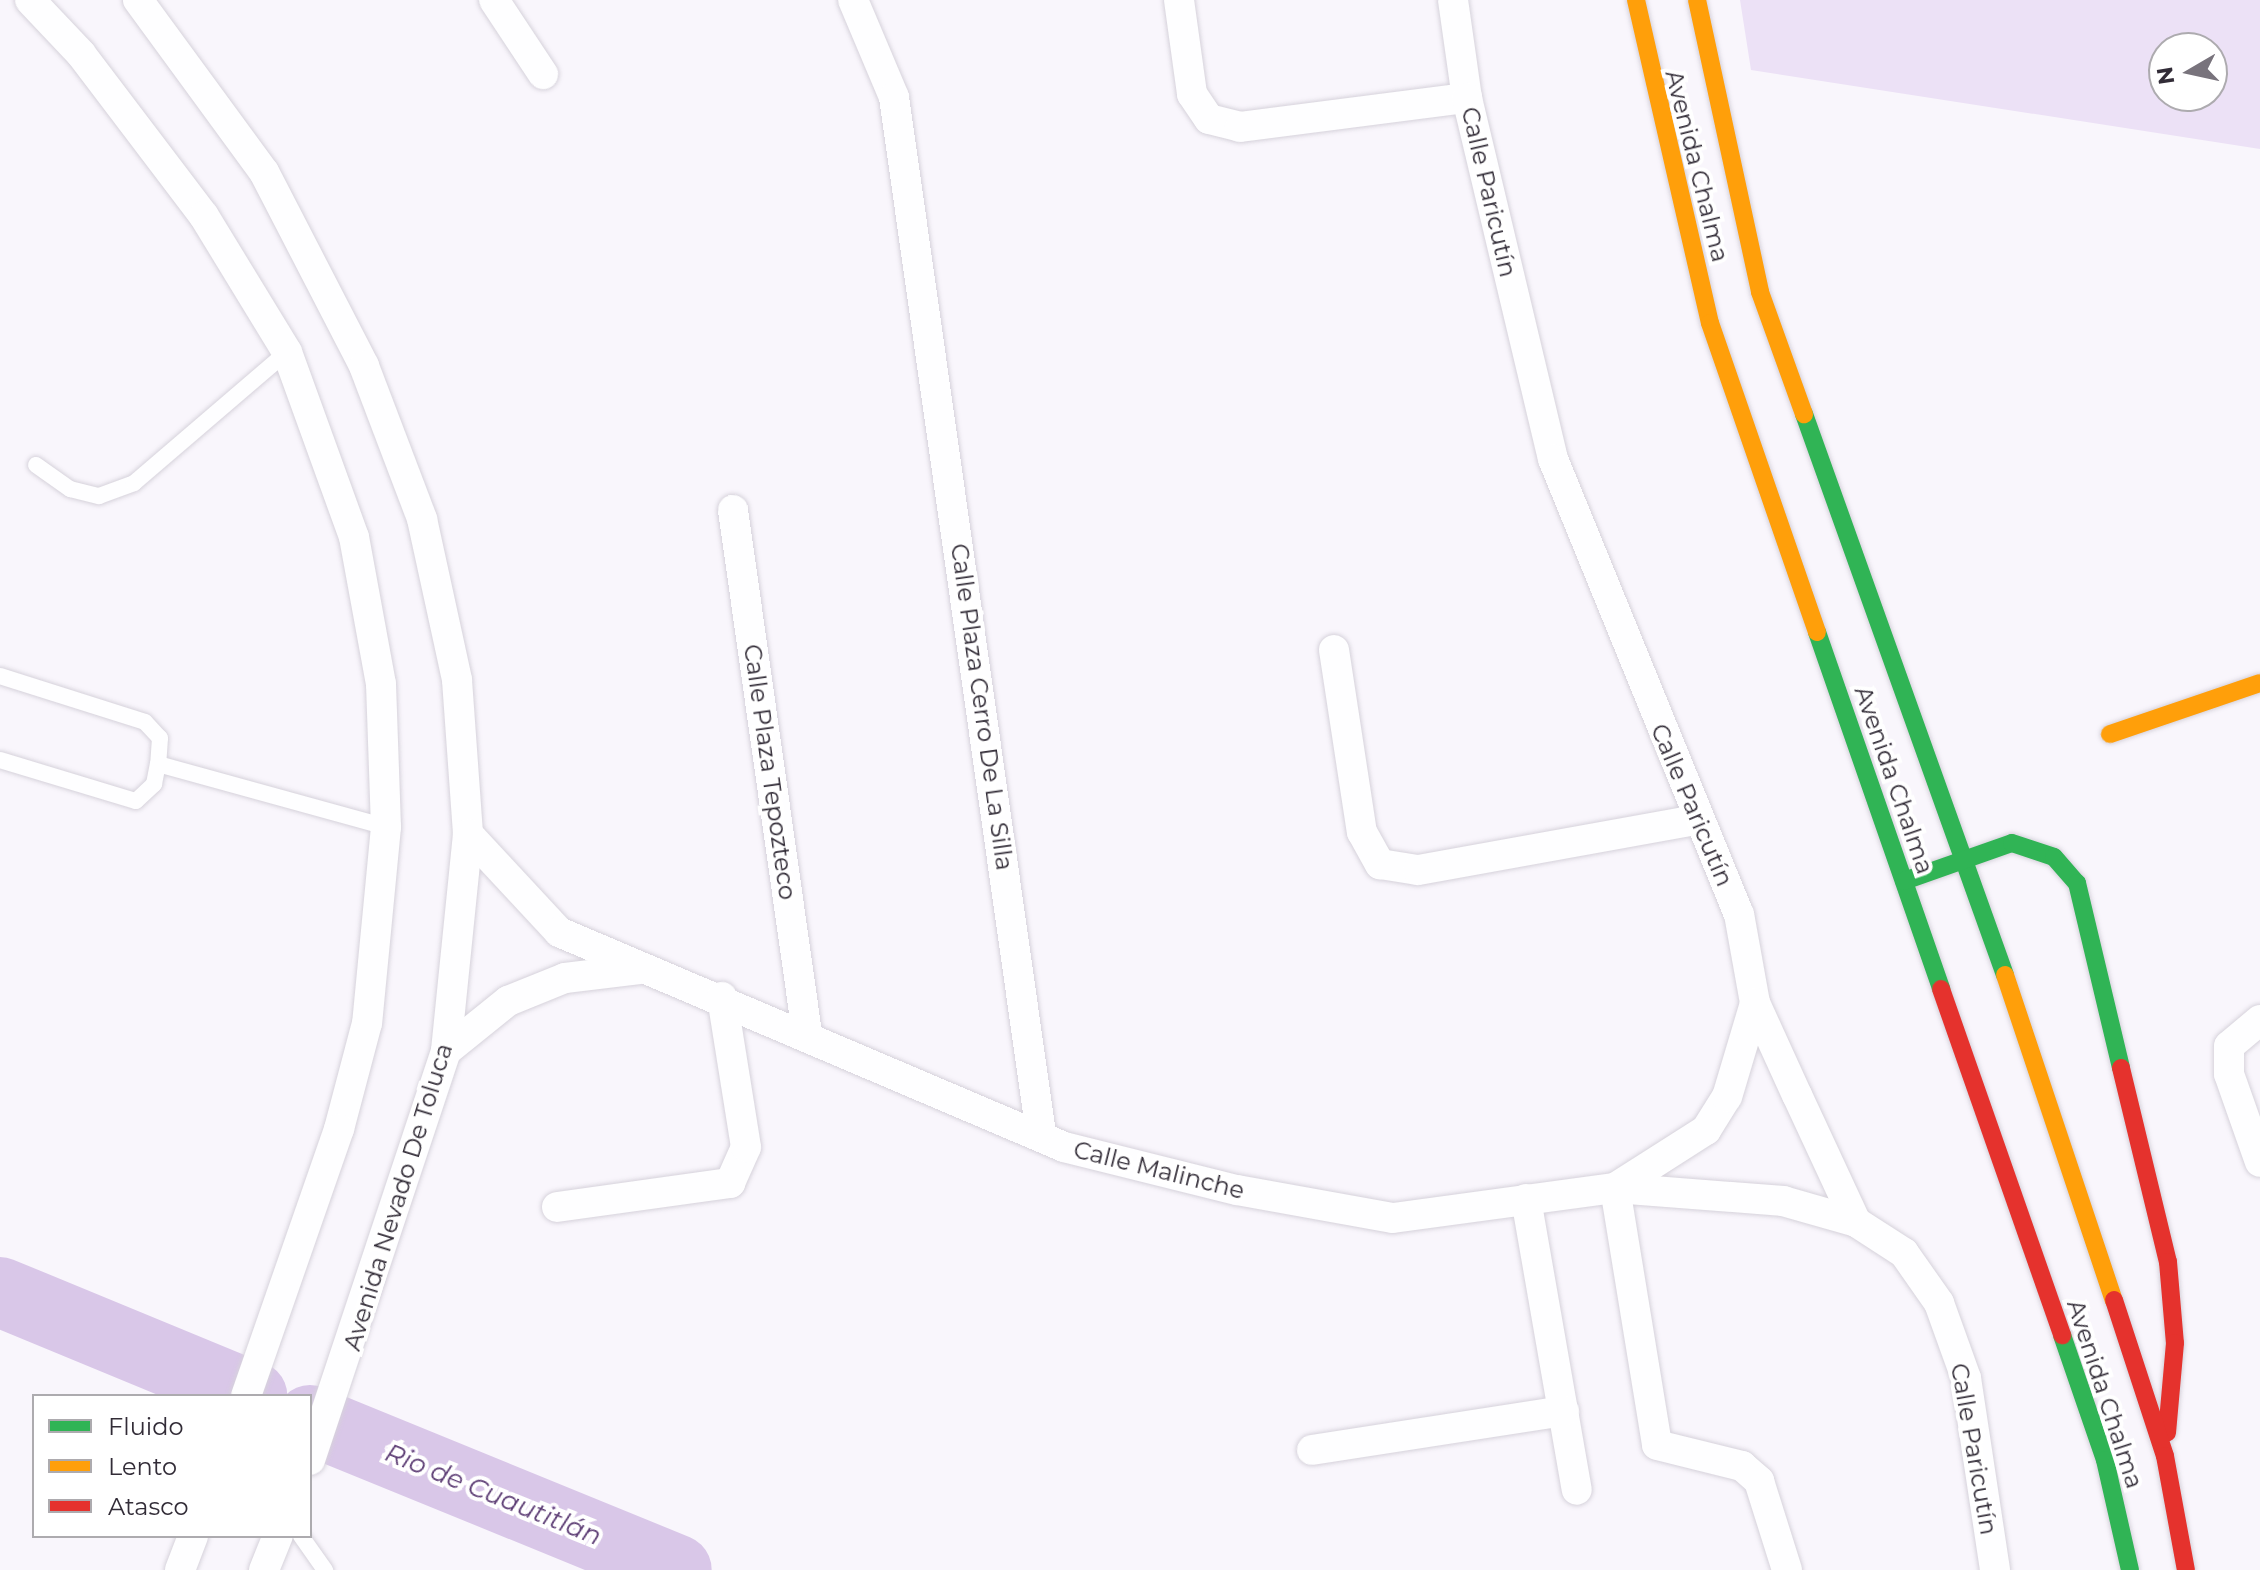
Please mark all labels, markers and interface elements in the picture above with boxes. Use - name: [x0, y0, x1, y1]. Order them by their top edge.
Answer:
- north arrow: [2148, 32, 2228, 112]
- text: N: [2151, 65, 2181, 86]
- street label: Avenida Chalma: [1659, 67, 1735, 265]
- street label: Calle Paricutín: [1455, 104, 1523, 280]
- street label: Calle Plaza Cerro De La Silla: [945, 542, 1019, 872]
- street label: Calle Plaza Tepozteco: [738, 642, 802, 902]
- street label: Avenida Chalma: [1848, 682, 1940, 878]
- street label: Calle Paricutín: [1645, 719, 1739, 891]
- street label: Avenida Nevado De Toluca: [338, 1040, 458, 1354]
- street label: Calle Malinche: [1071, 1135, 1247, 1205]
- street label: Avenida Chalma: [2061, 1296, 2149, 1492]
- street label: Calle Paricutín: [1945, 1361, 2003, 1537]
- legend: [32, 1394, 312, 1538]
- text: Fluido: [108, 1412, 184, 1441]
- water label: Rio de Cuautitlán: [380, 1437, 606, 1553]
- text: Lento: [108, 1452, 177, 1481]
- text: Atasco: [108, 1492, 189, 1521]

